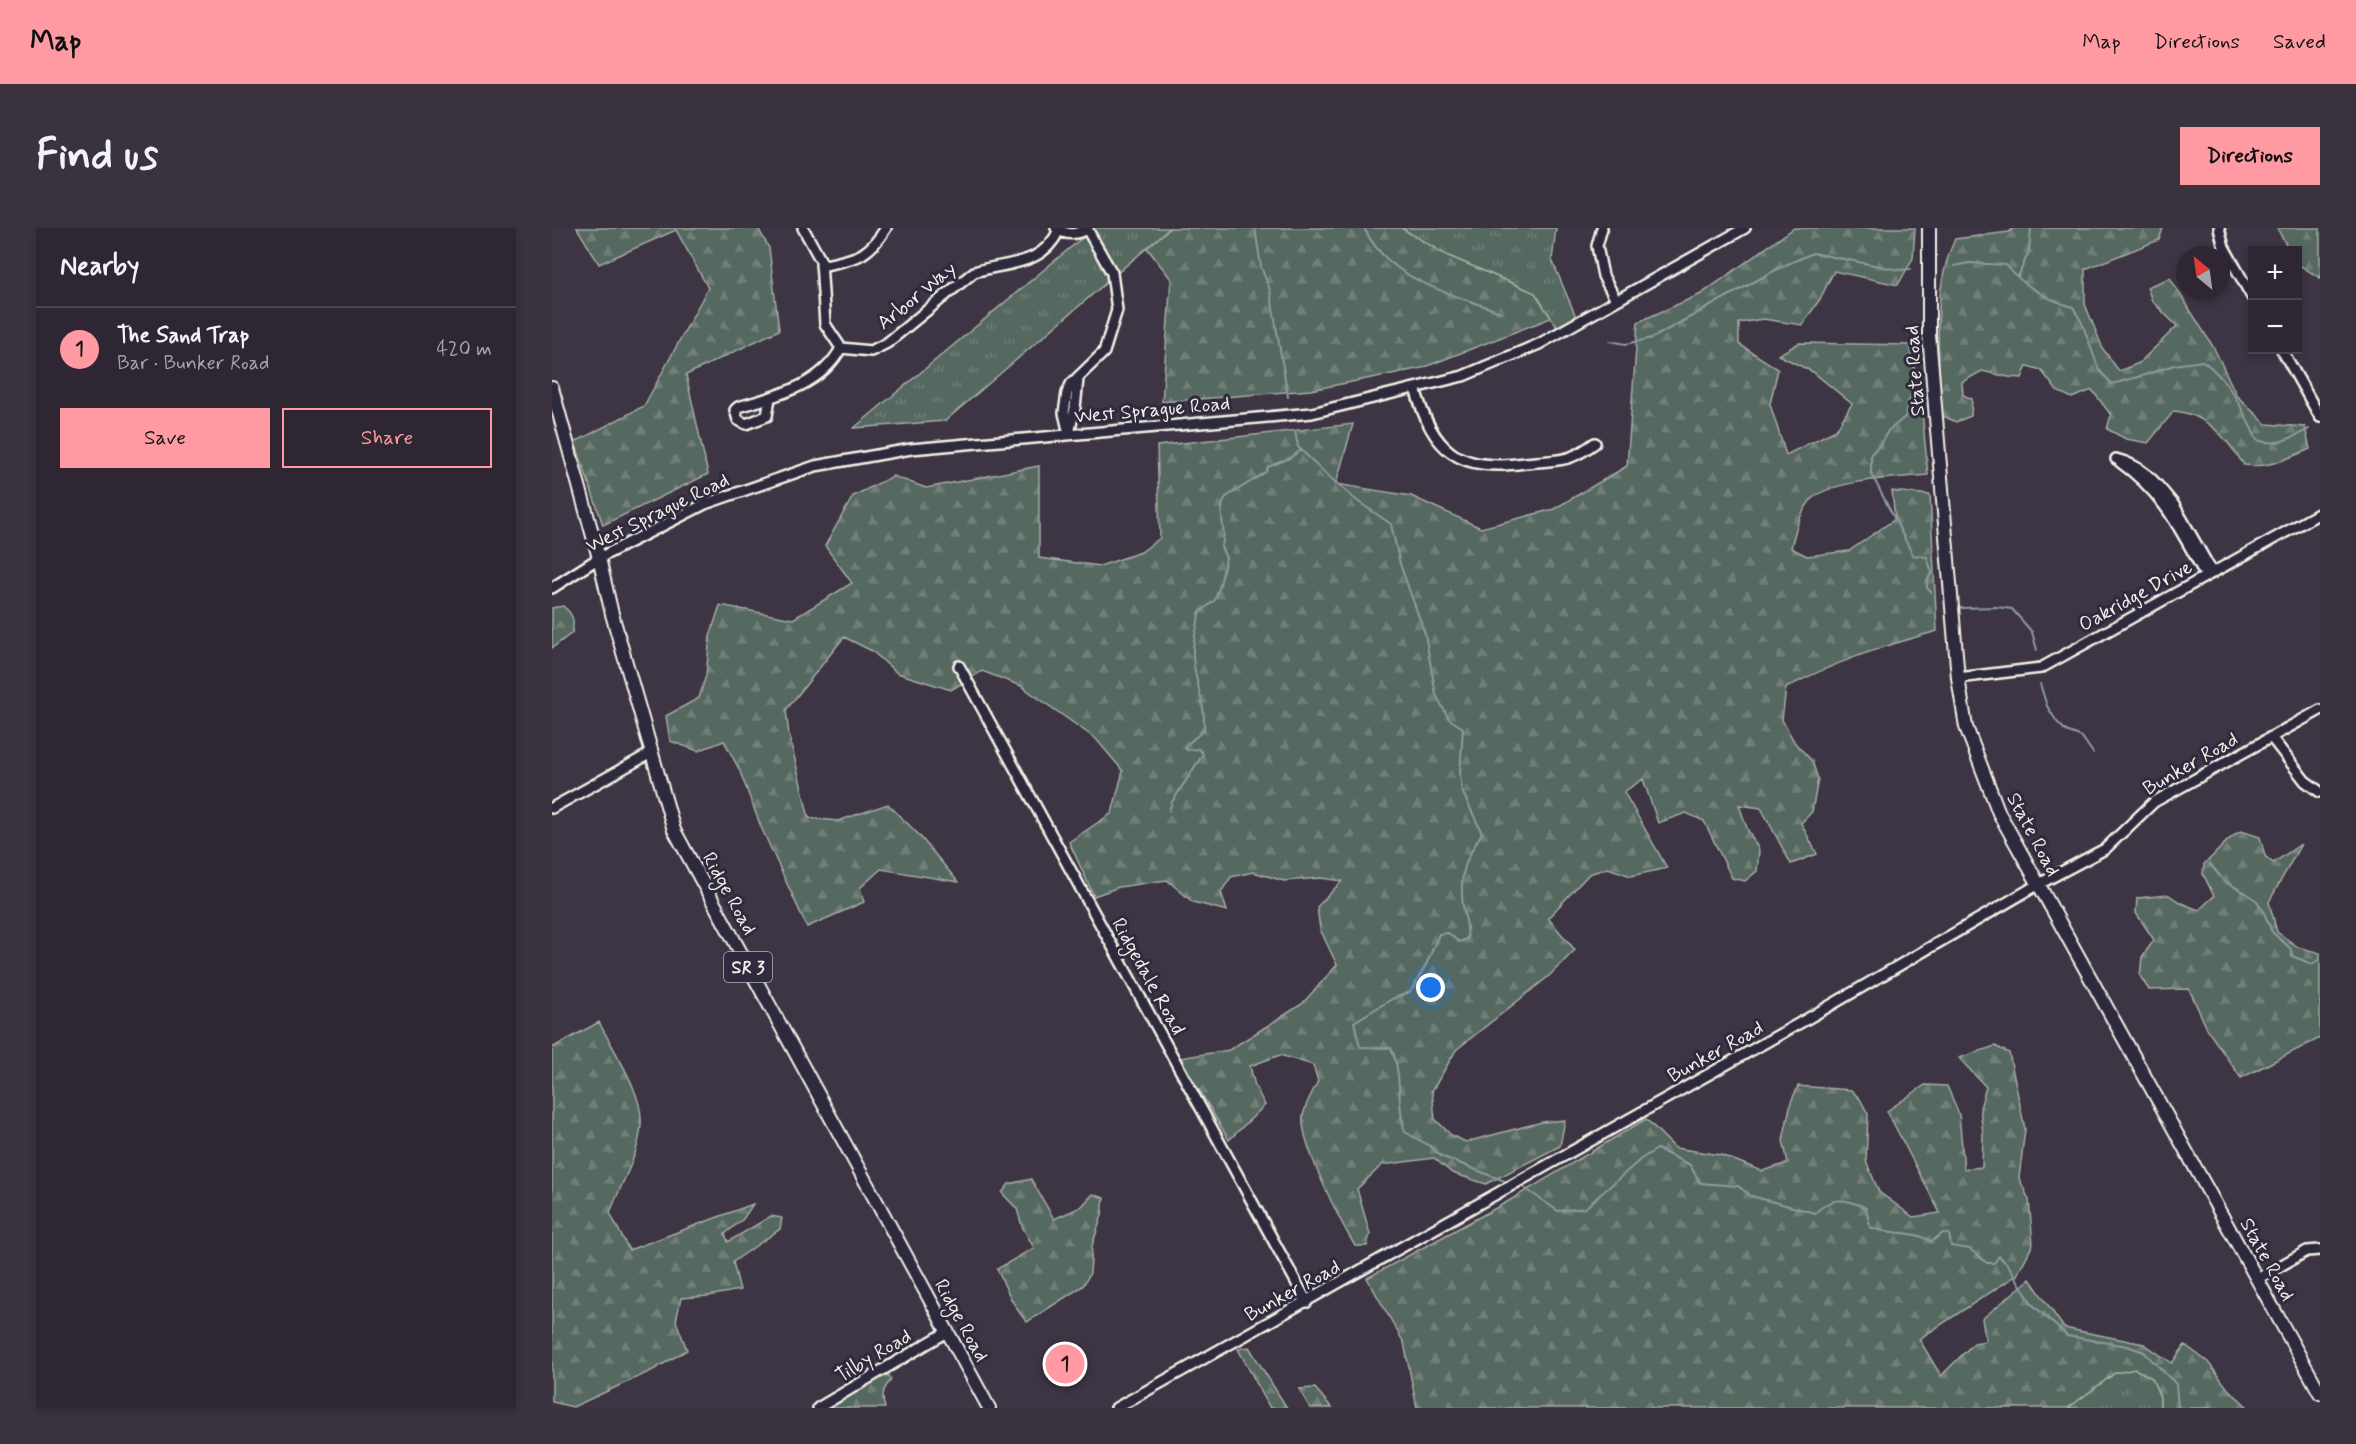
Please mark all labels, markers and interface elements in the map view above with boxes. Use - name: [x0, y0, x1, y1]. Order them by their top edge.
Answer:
- text: Map: [30, 24, 81, 61]
- text: Map: [2082, 28, 2121, 56]
- text: Directions: [2154, 28, 2240, 56]
- text: Saved: [2273, 28, 2326, 56]
- button: Directions: [2180, 127, 2320, 185]
- text: Find us: [36, 129, 158, 184]
- north arrow: [2176, 246, 2230, 300]
- map controls: [2248, 246, 2302, 354]
- button: +: [2248, 246, 2302, 300]
- text: Nearby: [60, 250, 139, 284]
- street label: Arbor Way: [872, 256, 962, 337]
- button: −: [2248, 300, 2302, 354]
- text: The Sand Trap: [117, 322, 249, 350]
- street label: State Road: [1899, 324, 1932, 417]
- text: 1: [75, 336, 84, 363]
- text: 420 m: [436, 336, 492, 363]
- text: Bar · Bunker Road: [117, 350, 269, 377]
- street label: West Sprague Road: [1073, 390, 1231, 431]
- button: Save: [60, 408, 270, 468]
- button: Share: [282, 408, 492, 468]
- street label: West Sprague Road: [581, 467, 734, 560]
- street label: Oakridge Drive: [2074, 554, 2197, 639]
- street label: Bunker Road: [2138, 726, 2243, 802]
- street label: State Road: [1999, 788, 2066, 881]
- street label: Ridge Road: [694, 848, 762, 940]
- street label: Ridgedale Road: [1104, 913, 1191, 1041]
- road number: SR 3: [724, 952, 772, 982]
- your location: [1416, 973, 1445, 1002]
- street label: Bunker Road: [1663, 1015, 1769, 1090]
- street label: State Road: [2233, 1213, 2301, 1306]
- street label: Bunker Road: [1240, 1254, 1346, 1329]
- street label: Ridge Road: [926, 1275, 994, 1367]
- street label: Tilby Road: [831, 1323, 917, 1390]
- pin: 1: [1046, 1342, 1084, 1386]

